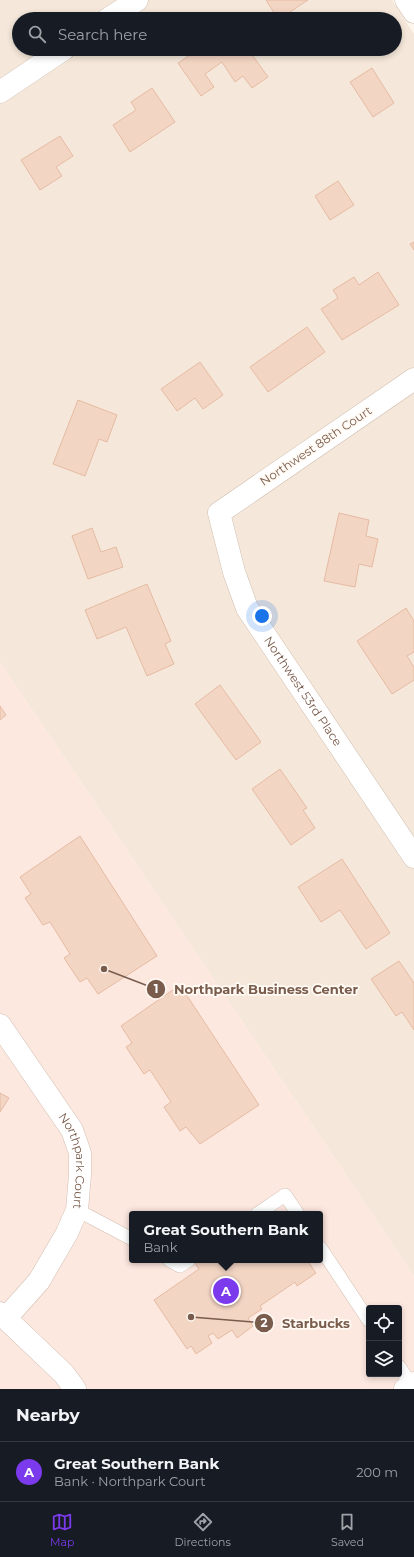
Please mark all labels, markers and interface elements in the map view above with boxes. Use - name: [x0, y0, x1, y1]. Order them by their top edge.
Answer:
- search box: [12, 12, 402, 56]
- icon: search: [26, 23, 48, 45]
- text: Search here: [58, 25, 147, 44]
- street label: Northwest 88th Court: [257, 402, 375, 489]
- your location: [252, 606, 272, 626]
- street label: Northwest 53rd Place: [261, 633, 345, 749]
- callout: Northpark Business Center: [146, 977, 367, 1002]
- text: 1: [154, 981, 158, 996]
- text: Northpark Business Center: [174, 981, 358, 997]
- street label: Northpark Court: [55, 1110, 88, 1210]
- popup: [129, 1211, 323, 1263]
- text: Great Southern Bank: [143, 1220, 309, 1239]
- text: Bank: [143, 1239, 177, 1255]
- pin: A: [213, 1276, 239, 1306]
- map controls: [366, 1305, 402, 1377]
- button: locate: [366, 1305, 402, 1341]
- callout: Starbucks: [254, 1311, 358, 1336]
- text: 2: [260, 1315, 268, 1330]
- text: Starbucks: [282, 1315, 350, 1331]
- button: layers: [366, 1341, 402, 1377]
- text: Nearby: [16, 1405, 80, 1425]
- text: Great Southern Bank: [54, 1454, 219, 1473]
- text: A: [24, 1464, 34, 1480]
- text: 200 m: [356, 1464, 398, 1480]
- text: Bank · Northpark Court: [54, 1473, 206, 1489]
- tab: Map: [50, 1511, 74, 1549]
- tab: Directions: [175, 1511, 231, 1549]
- tab: Saved: [331, 1511, 364, 1549]

